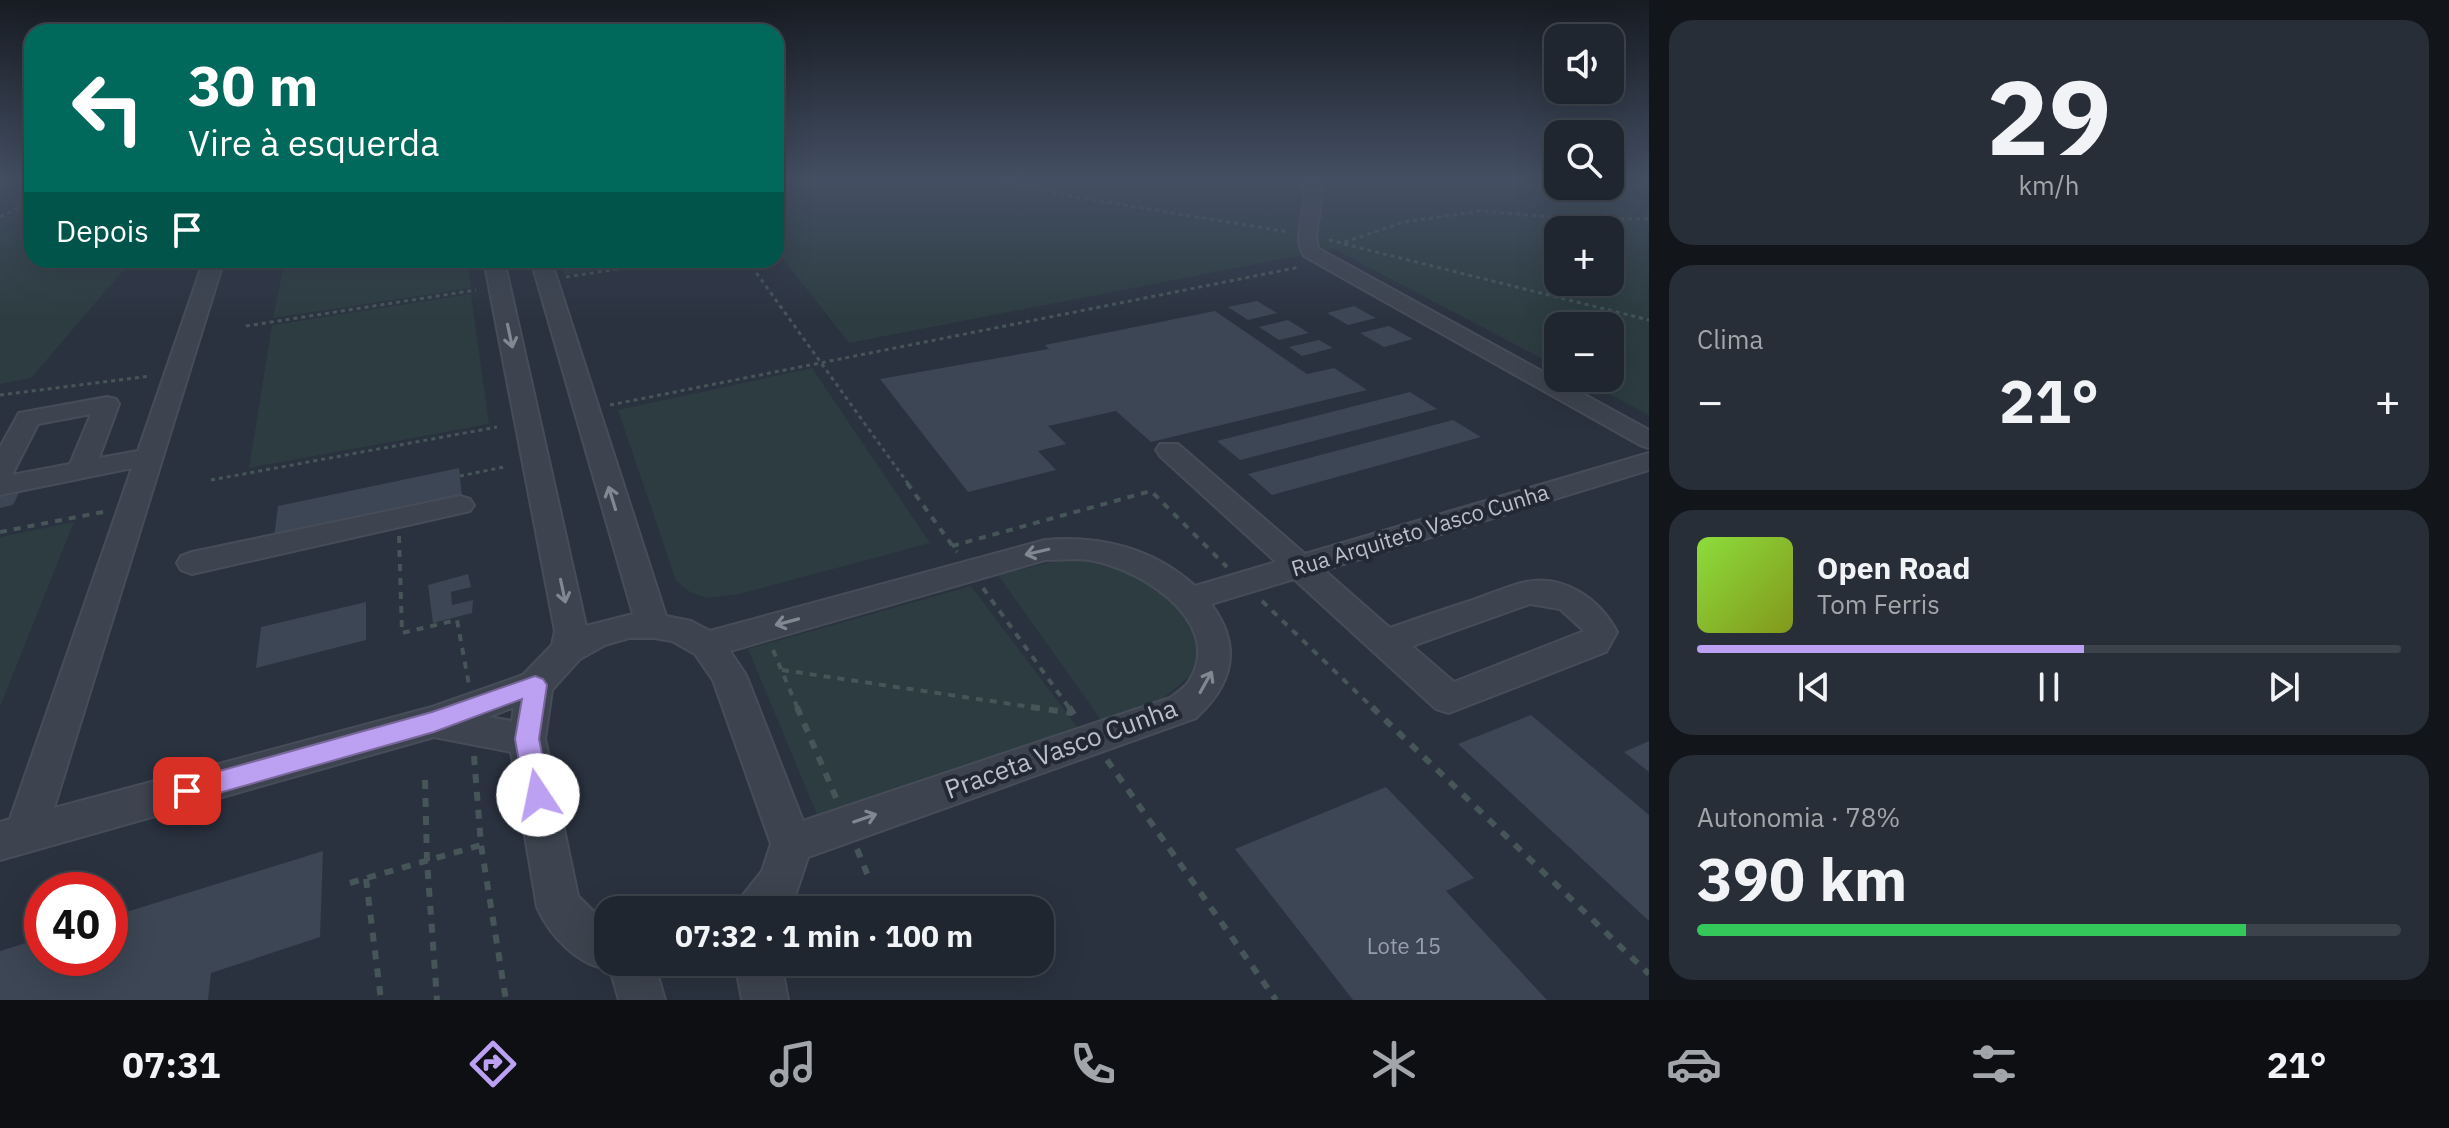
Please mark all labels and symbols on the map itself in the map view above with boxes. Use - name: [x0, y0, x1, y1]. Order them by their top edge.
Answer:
- one-way arrow: [503, 323, 518, 349]
- street label: Rua Arquiteto Vasco Cunha: [1288, 476, 1552, 583]
- one-way arrow: [604, 486, 619, 512]
- one-way arrow: [1025, 546, 1051, 561]
- one-way arrow: [556, 578, 571, 603]
- one-way arrow: [774, 615, 800, 630]
- one-way arrow: [1198, 671, 1214, 694]
- street label: Praceta Vasco Cunha: [940, 690, 1182, 806]
- position arrow: [496, 753, 580, 837]
- pin: [153, 757, 221, 825]
- one-way arrow: [852, 809, 877, 824]
- speed limit sign: 40: [24, 872, 128, 976]
- house number: Lote 15: [1367, 931, 1441, 960]

